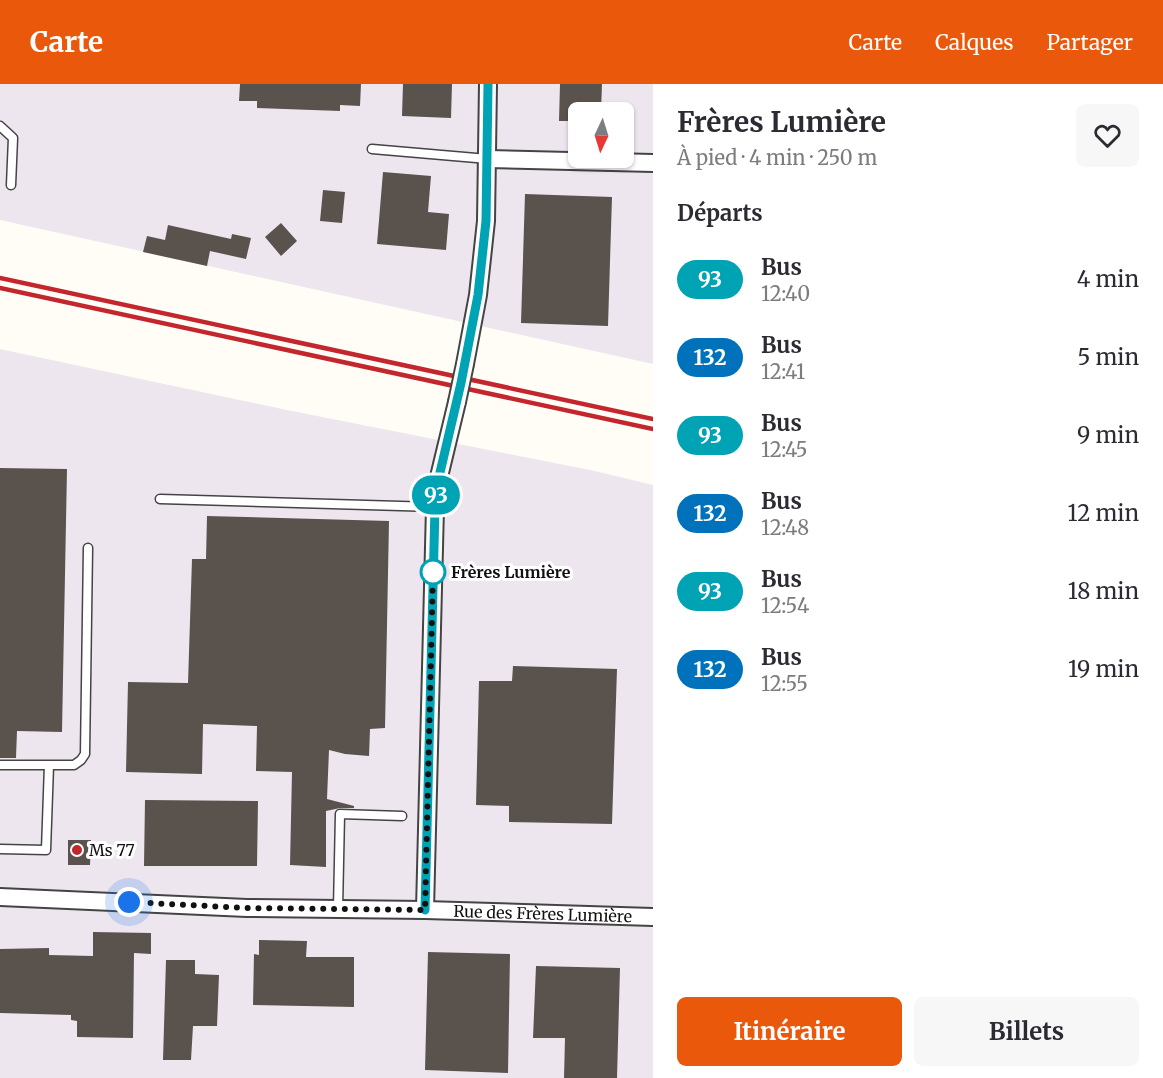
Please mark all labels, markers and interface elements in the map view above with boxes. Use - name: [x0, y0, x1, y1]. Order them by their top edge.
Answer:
- text: Carte: [30, 24, 103, 60]
- text: Carte: [849, 29, 902, 56]
- text: Calques: [935, 29, 1014, 56]
- text: Partager: [1047, 29, 1133, 56]
- north arrow: [568, 102, 634, 168]
- map controls: [568, 102, 634, 168]
- text: Frères Lumière: [677, 104, 886, 140]
- button: heart: [1076, 104, 1139, 167]
- text: À pied · 4 min · 250 m: [677, 145, 877, 170]
- text: Départs: [677, 199, 763, 227]
- text: Bus: [761, 253, 802, 281]
- text: 4 min: [1077, 265, 1139, 293]
- text: 93: [698, 266, 722, 293]
- text: 12:40: [761, 281, 810, 306]
- text: Bus: [761, 331, 802, 359]
- text: 5 min: [1077, 343, 1139, 371]
- text: 132: [693, 344, 727, 371]
- text: 12:41: [761, 359, 805, 384]
- text: Bus: [761, 409, 802, 437]
- text: 9 min: [1077, 421, 1139, 449]
- text: 93: [698, 422, 722, 449]
- text: 12:45: [761, 437, 807, 462]
- line badge: 93: [409, 476, 463, 514]
- text: 93: [424, 482, 448, 509]
- text: Bus: [761, 487, 802, 515]
- text: 12 min: [1068, 499, 1139, 527]
- text: 132: [693, 500, 727, 527]
- text: 12:48: [761, 515, 809, 540]
- marker: Frères Lumière: [420, 559, 446, 585]
- place label: Frères Lumière: [451, 562, 571, 582]
- text: Bus: [761, 565, 802, 593]
- text: 18 min: [1068, 577, 1139, 605]
- text: 93: [698, 578, 722, 605]
- text: 12:54: [761, 593, 809, 618]
- text: Bus: [761, 643, 802, 671]
- text: 19 min: [1068, 655, 1139, 683]
- text: 132: [693, 656, 727, 683]
- text: 12:55: [761, 671, 808, 696]
- place label: Ms 77: [89, 840, 135, 860]
- marker: Ms 77: [70, 843, 84, 857]
- your location: [114, 887, 144, 917]
- street label: Rue des Frères Lumière: [453, 901, 632, 926]
- button: Itinéraire: [677, 997, 902, 1066]
- button: Billets: [914, 997, 1139, 1066]

